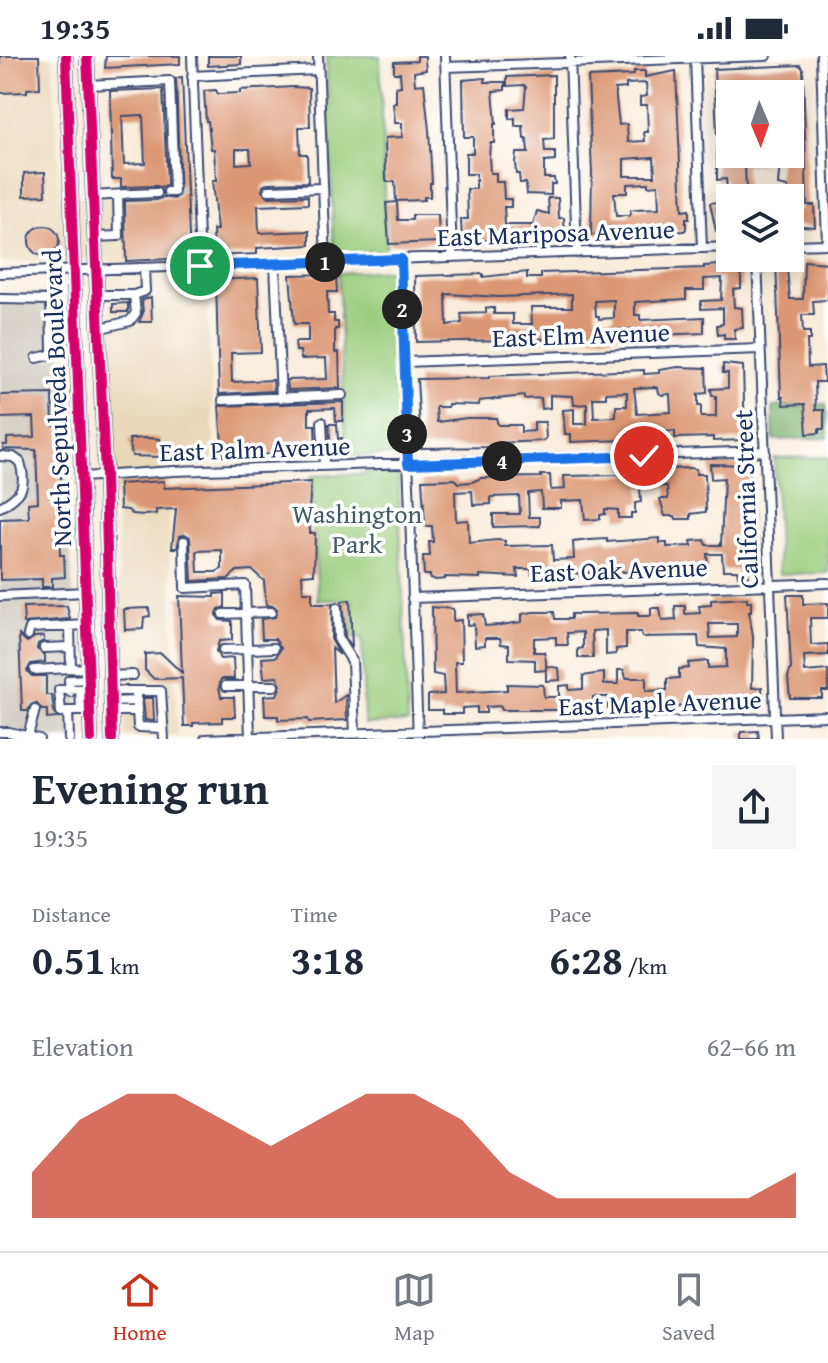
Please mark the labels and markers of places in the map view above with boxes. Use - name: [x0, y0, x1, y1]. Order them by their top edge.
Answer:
- pin: [166, 232, 234, 300]
- pin: 1: [305, 242, 345, 282]
- pin: 2: [382, 289, 422, 329]
- pin: 3: [387, 414, 427, 454]
- pin: [610, 422, 678, 490]
- pin: 4: [482, 441, 522, 481]

